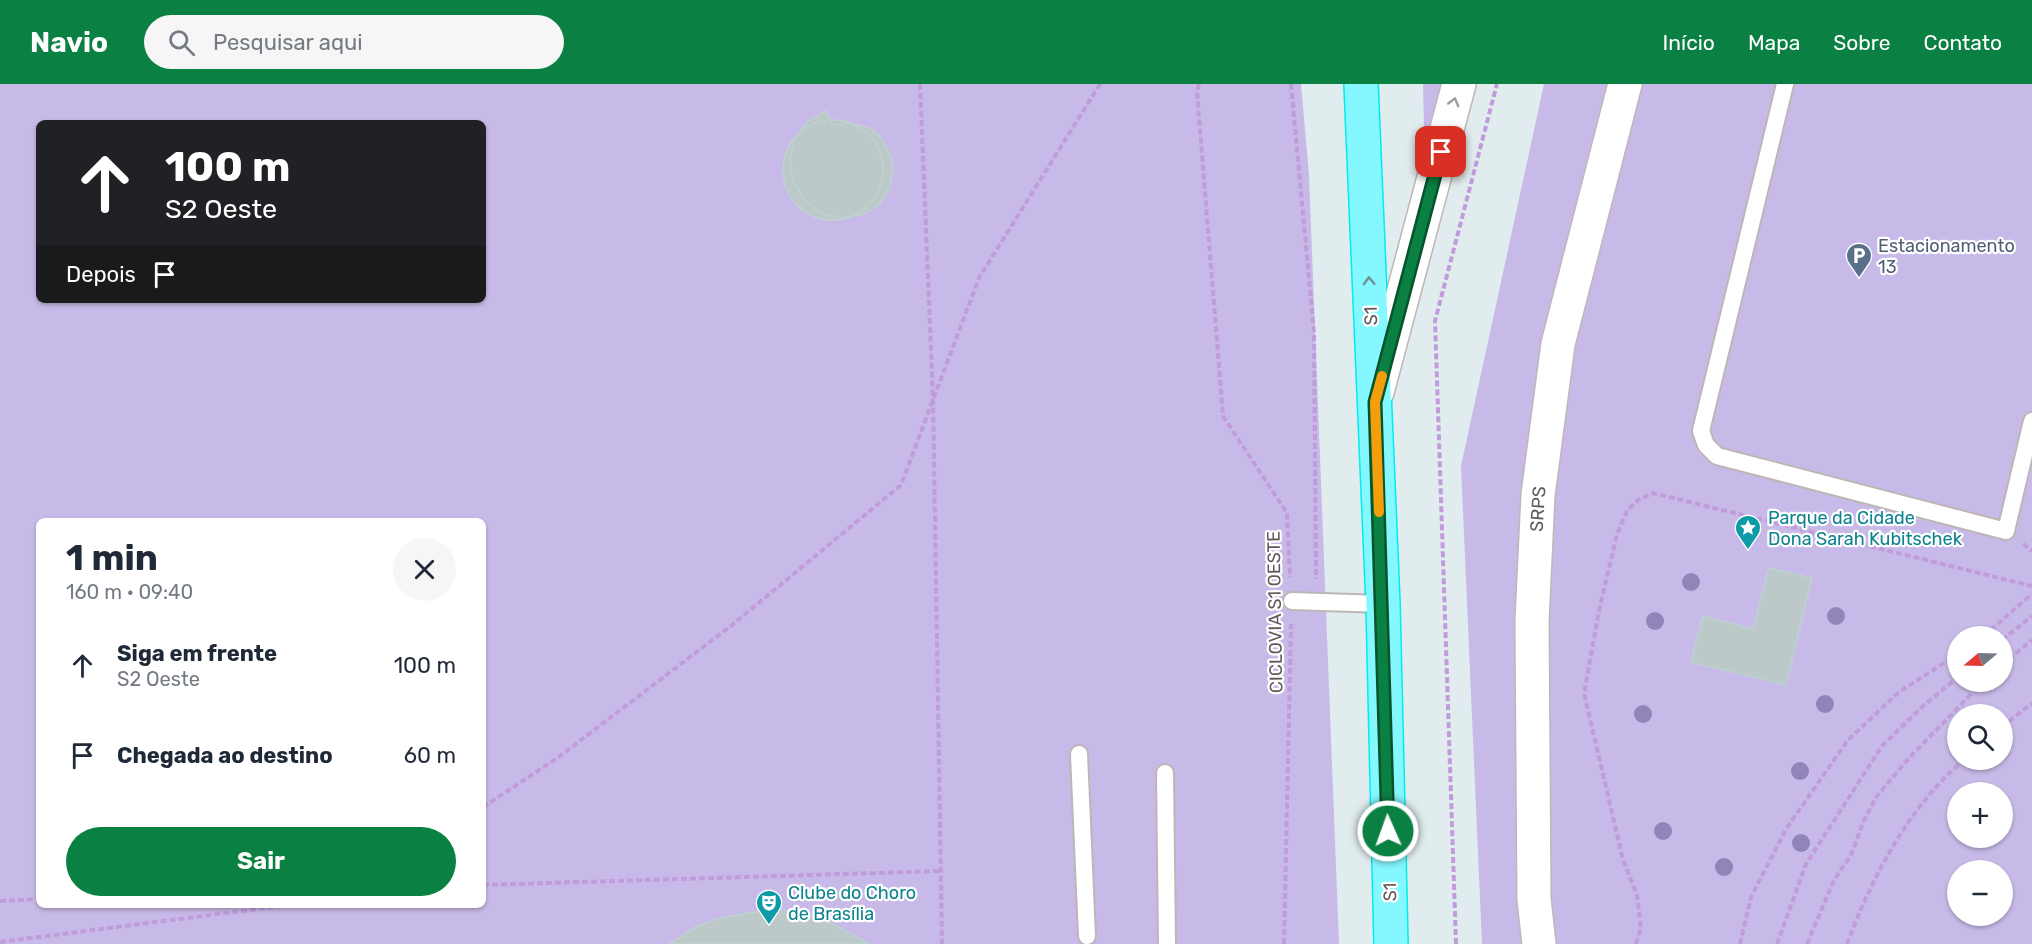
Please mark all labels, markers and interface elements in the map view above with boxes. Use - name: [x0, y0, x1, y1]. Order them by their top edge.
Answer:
- search box: [144, 15, 564, 69]
- text: Navio: [30, 26, 108, 59]
- icon: search: [165, 26, 198, 59]
- text: Pesquisar aqui: [213, 29, 363, 56]
- text: Início: [1663, 30, 1715, 55]
- text: Mapa: [1748, 30, 1800, 55]
- text: Sobre: [1833, 30, 1890, 55]
- text: Contato: [1923, 30, 2002, 55]
- one-way arrow: [1447, 97, 1460, 107]
- pin: [1415, 126, 1466, 177]
- icon: arrive: [1424, 135, 1457, 168]
- text: 100 m: [165, 142, 290, 192]
- icon: ahead: [66, 144, 144, 222]
- text: S2 Oeste: [165, 193, 277, 225]
- place label: Estacionamento 13: [1878, 235, 2015, 278]
- parking icon: Estacionamento 13: [1844, 241, 1874, 279]
- icon: arrive: [148, 258, 181, 291]
- text: Depois: [66, 261, 136, 288]
- one-way arrow: [1363, 276, 1376, 285]
- street label: S1: [1360, 306, 1382, 326]
- street label: SRPS: [1525, 485, 1551, 533]
- place label: Parque da Cidade Dona Sarah Kubitschek: [1768, 507, 1963, 550]
- place icon: Parque da Cidade Dona Sarah Kubitschek: [1733, 513, 1763, 551]
- street label: CICLOVIA S1 OESTE: [1263, 531, 1287, 693]
- text: 1 min: [66, 536, 158, 579]
- button: close: [393, 538, 456, 601]
- text: 160 m · 09:40: [66, 580, 193, 604]
- north arrow: [1947, 626, 2013, 692]
- map controls: [1947, 626, 2013, 926]
- text: Siga em frente: [117, 640, 277, 667]
- icon: ahead: [66, 649, 99, 682]
- text: 100 m: [394, 652, 456, 679]
- text: S2 Oeste: [117, 667, 200, 691]
- button: search: [1947, 704, 2013, 770]
- icon: arrive: [66, 739, 99, 772]
- text: Chegada ao destino: [117, 742, 333, 769]
- text: 60 m: [404, 742, 456, 769]
- button: +: [1947, 782, 2013, 848]
- position arrow: [1356, 799, 1420, 863]
- button: Sair: [66, 827, 456, 896]
- button: −: [1947, 860, 2013, 926]
- place label: Clube do Choro de Brasília: [788, 882, 916, 925]
- street label: S1: [1379, 882, 1401, 902]
- theatre icon: Clube do Choro de Brasília: [754, 888, 784, 926]

